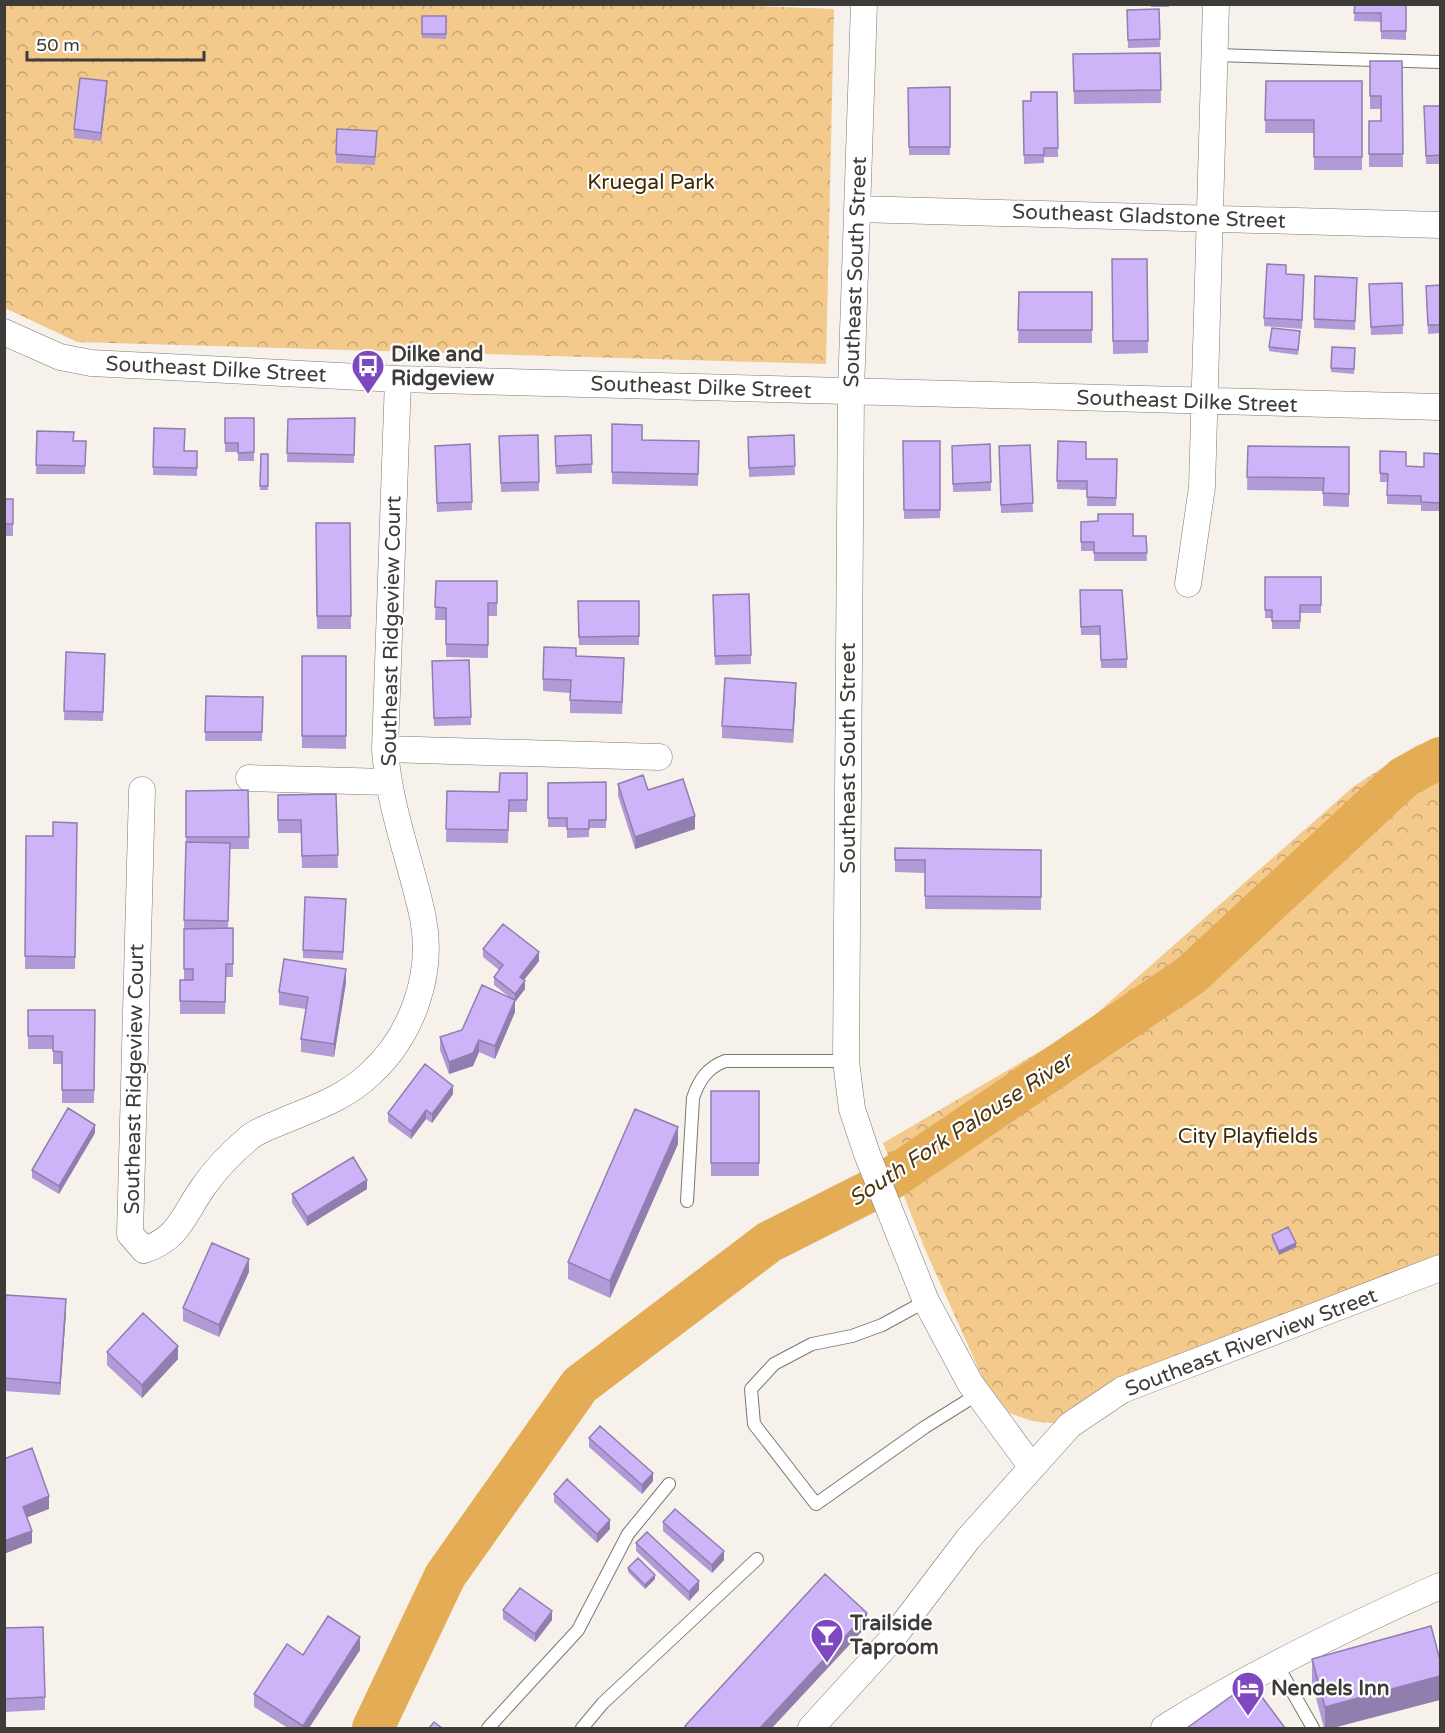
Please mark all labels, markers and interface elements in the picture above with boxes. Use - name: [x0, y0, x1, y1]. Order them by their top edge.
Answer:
- scale bar: [27, 24, 204, 62]
- text: 50 m: [36, 34, 80, 56]
- street label: Southeast South Street: [839, 156, 872, 388]
- park label: Kruegal Park: [587, 170, 715, 195]
- street label: Southeast Gladstone Street: [1012, 199, 1286, 234]
- place label: Dilke and Ridgeview: [391, 342, 495, 391]
- bus stop icon: Dilke and Ridgeview: [350, 348, 386, 395]
- street label: Southeast Dilke Street: [105, 351, 327, 388]
- street label: Southeast Dilke Street: [590, 371, 812, 404]
- street label: Southeast Dilke Street: [1076, 385, 1298, 418]
- street label: Southeast Ridgeview Court: [377, 495, 406, 767]
- street label: Southeast South Street: [836, 642, 861, 874]
- street label: Southeast Ridgeview Court: [120, 943, 149, 1215]
- water label: South Fork Palouse River: [844, 1046, 1079, 1212]
- park label: City Playfields: [1178, 1124, 1318, 1149]
- street label: Southeast Riverview Street: [1122, 1283, 1381, 1402]
- place label: Trailside Taproom: [849, 1611, 939, 1660]
- bar icon: Trailside Taproom: [809, 1617, 845, 1664]
- hotel icon: Nendels Inn: [1230, 1670, 1266, 1717]
- place label: Nendels Inn: [1271, 1676, 1390, 1701]

